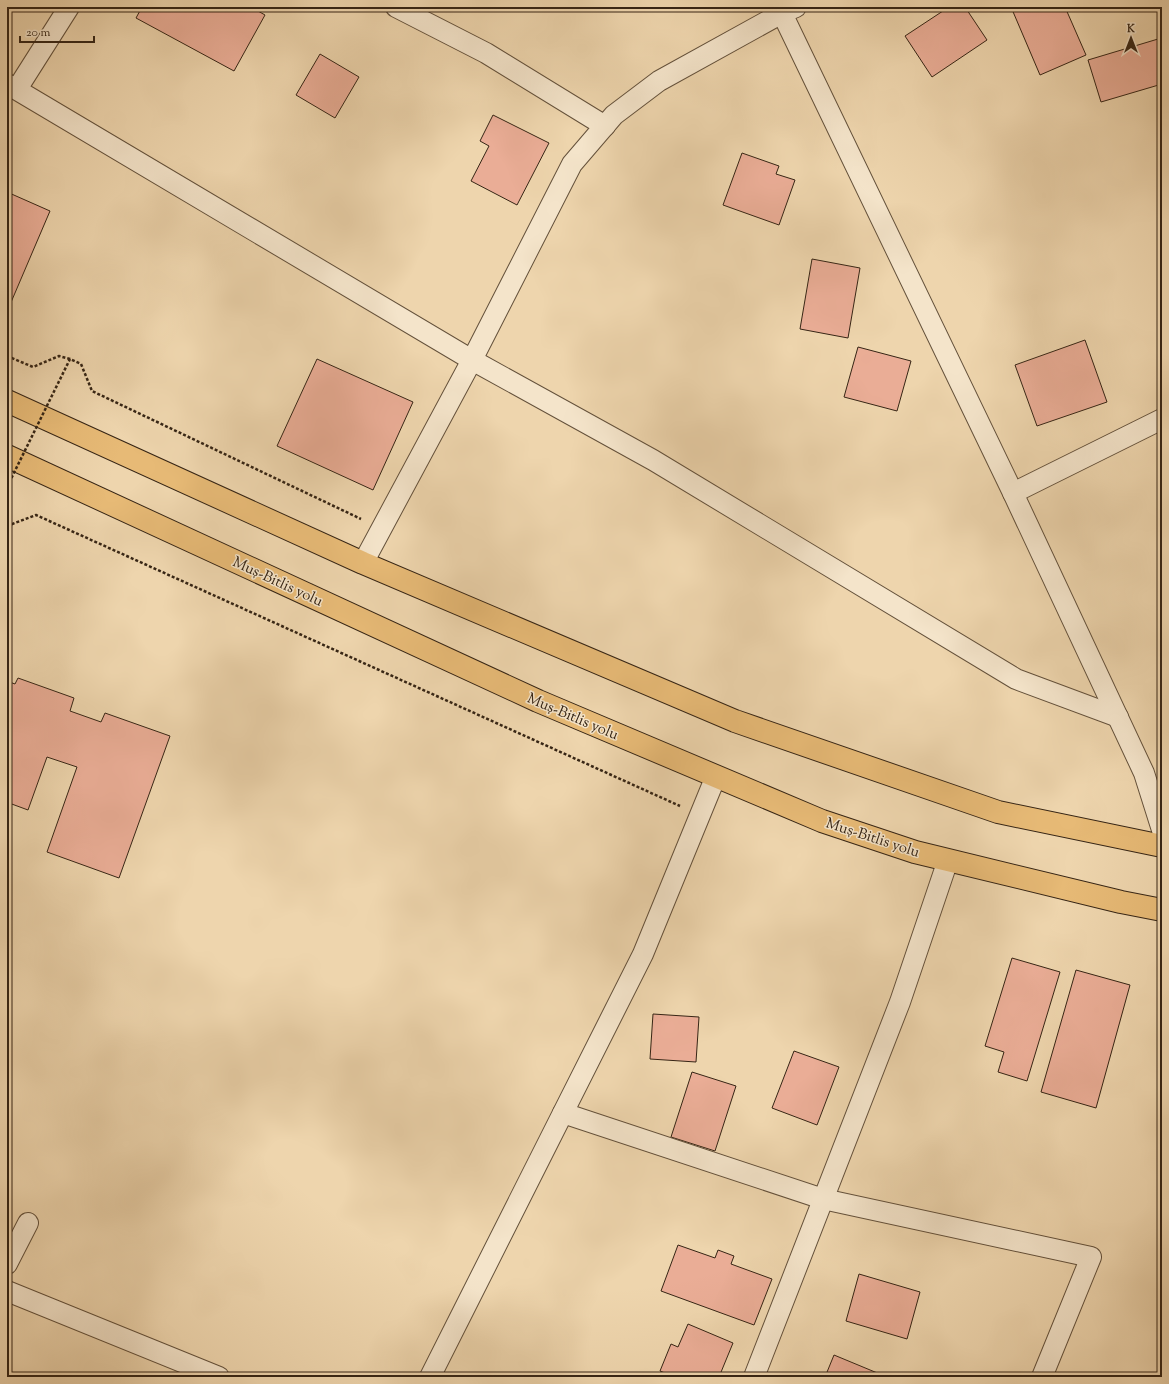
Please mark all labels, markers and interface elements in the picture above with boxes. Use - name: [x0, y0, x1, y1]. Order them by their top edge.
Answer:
- scale bar: [20, 18, 94, 44]
- north arrow: [1111, 18, 1151, 58]
- text: K: [1126, 21, 1135, 37]
- text: 20 m: [26, 24, 51, 42]
- street label: Muş-Bitlis yolu: [229, 552, 326, 613]
- street label: Muş-Bitlis yolu: [523, 689, 622, 746]
- street label: Muş-Bitlis yolu: [823, 813, 922, 864]

